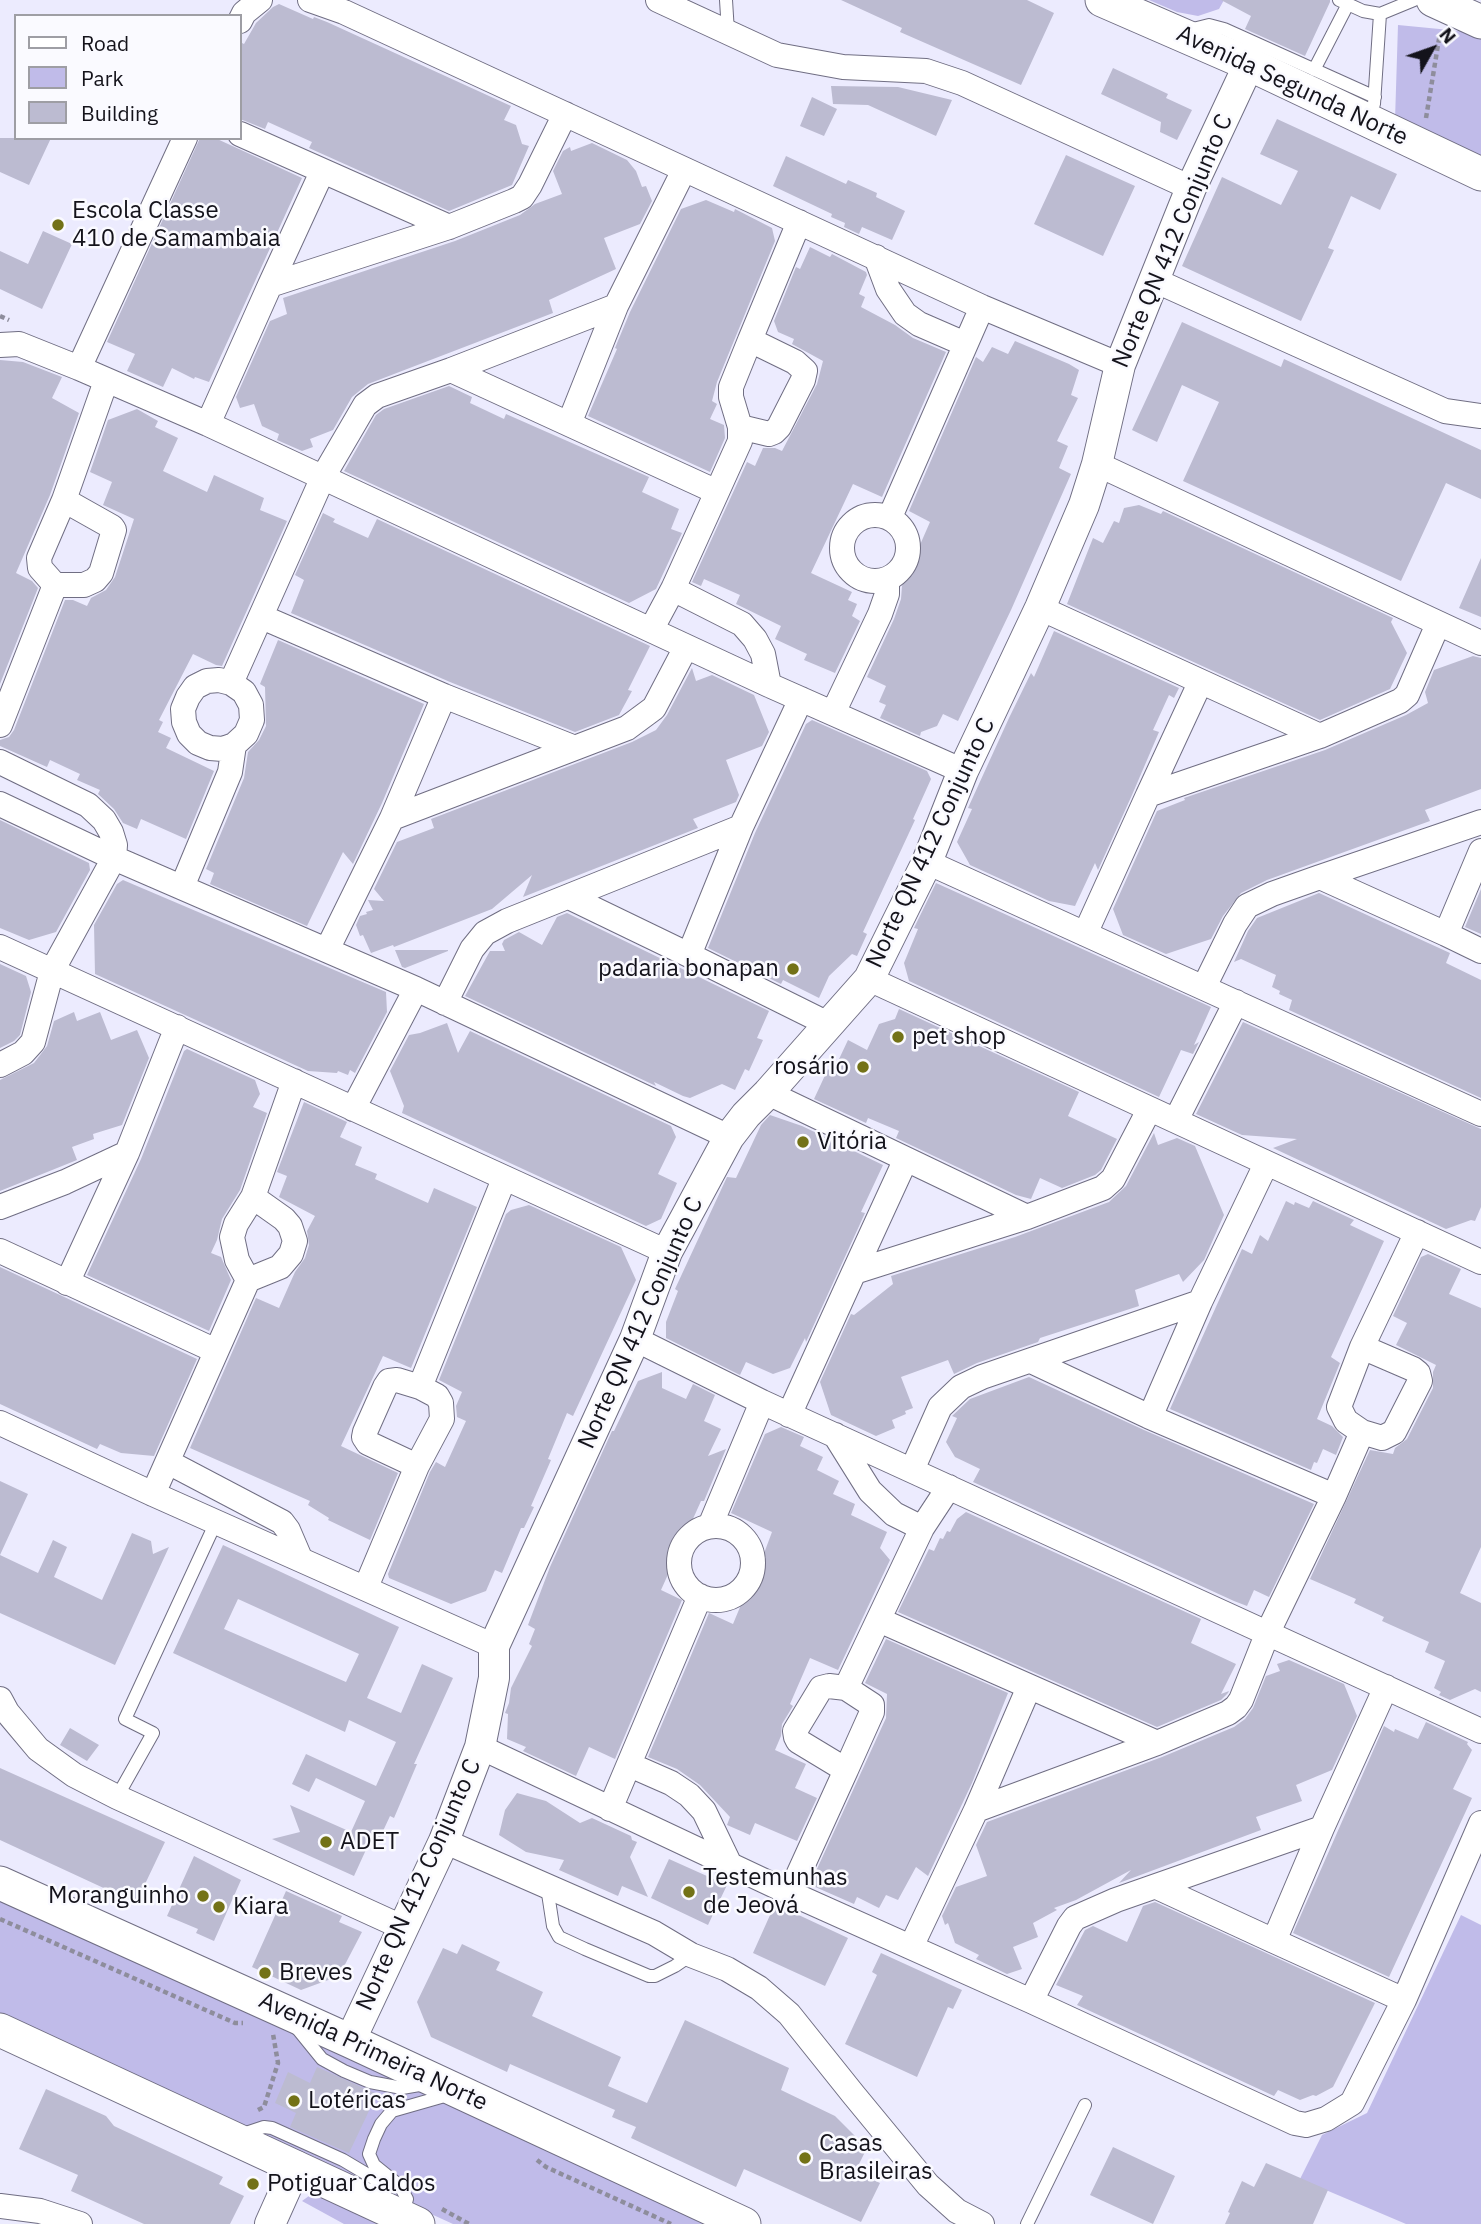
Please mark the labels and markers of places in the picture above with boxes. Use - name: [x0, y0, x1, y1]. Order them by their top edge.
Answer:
- place label: Escola Classe 410 de Samambaia: [72, 197, 281, 253]
- marker: Escola Classe 410 de Samambaia: [50, 217, 66, 233]
- place label: padaria bonapan: [598, 955, 779, 983]
- marker: padaria bonapan: [785, 961, 801, 977]
- place label: pet shop: [912, 1023, 1006, 1051]
- marker: pet shop: [890, 1029, 906, 1045]
- place label: rosário: [774, 1053, 849, 1081]
- marker: rosário: [855, 1059, 871, 1075]
- place label: Vitória: [817, 1128, 887, 1156]
- marker: Vitória: [795, 1134, 811, 1150]
- place label: ADET: [340, 1828, 399, 1856]
- marker: ADET: [318, 1834, 334, 1850]
- place label: Testemunhas de Jeová: [703, 1864, 848, 1920]
- place label: Moranguinho: [48, 1882, 189, 1910]
- marker: Testemunhas de Jeová: [681, 1884, 697, 1900]
- marker: Moranguinho: [195, 1888, 211, 1904]
- place label: Kiara: [233, 1893, 289, 1921]
- marker: Kiara: [211, 1899, 227, 1915]
- place label: Breves: [279, 1959, 353, 1987]
- marker: Breves: [257, 1965, 273, 1981]
- place label: Lotéricas: [308, 2087, 406, 2115]
- marker: Lotéricas: [286, 2093, 302, 2109]
- place label: Casas Brasileiras: [819, 2130, 933, 2186]
- marker: Casas Brasileiras: [797, 2150, 813, 2166]
- place label: Potiguar Caldos: [267, 2170, 436, 2198]
- marker: Potiguar Caldos: [245, 2176, 261, 2192]

